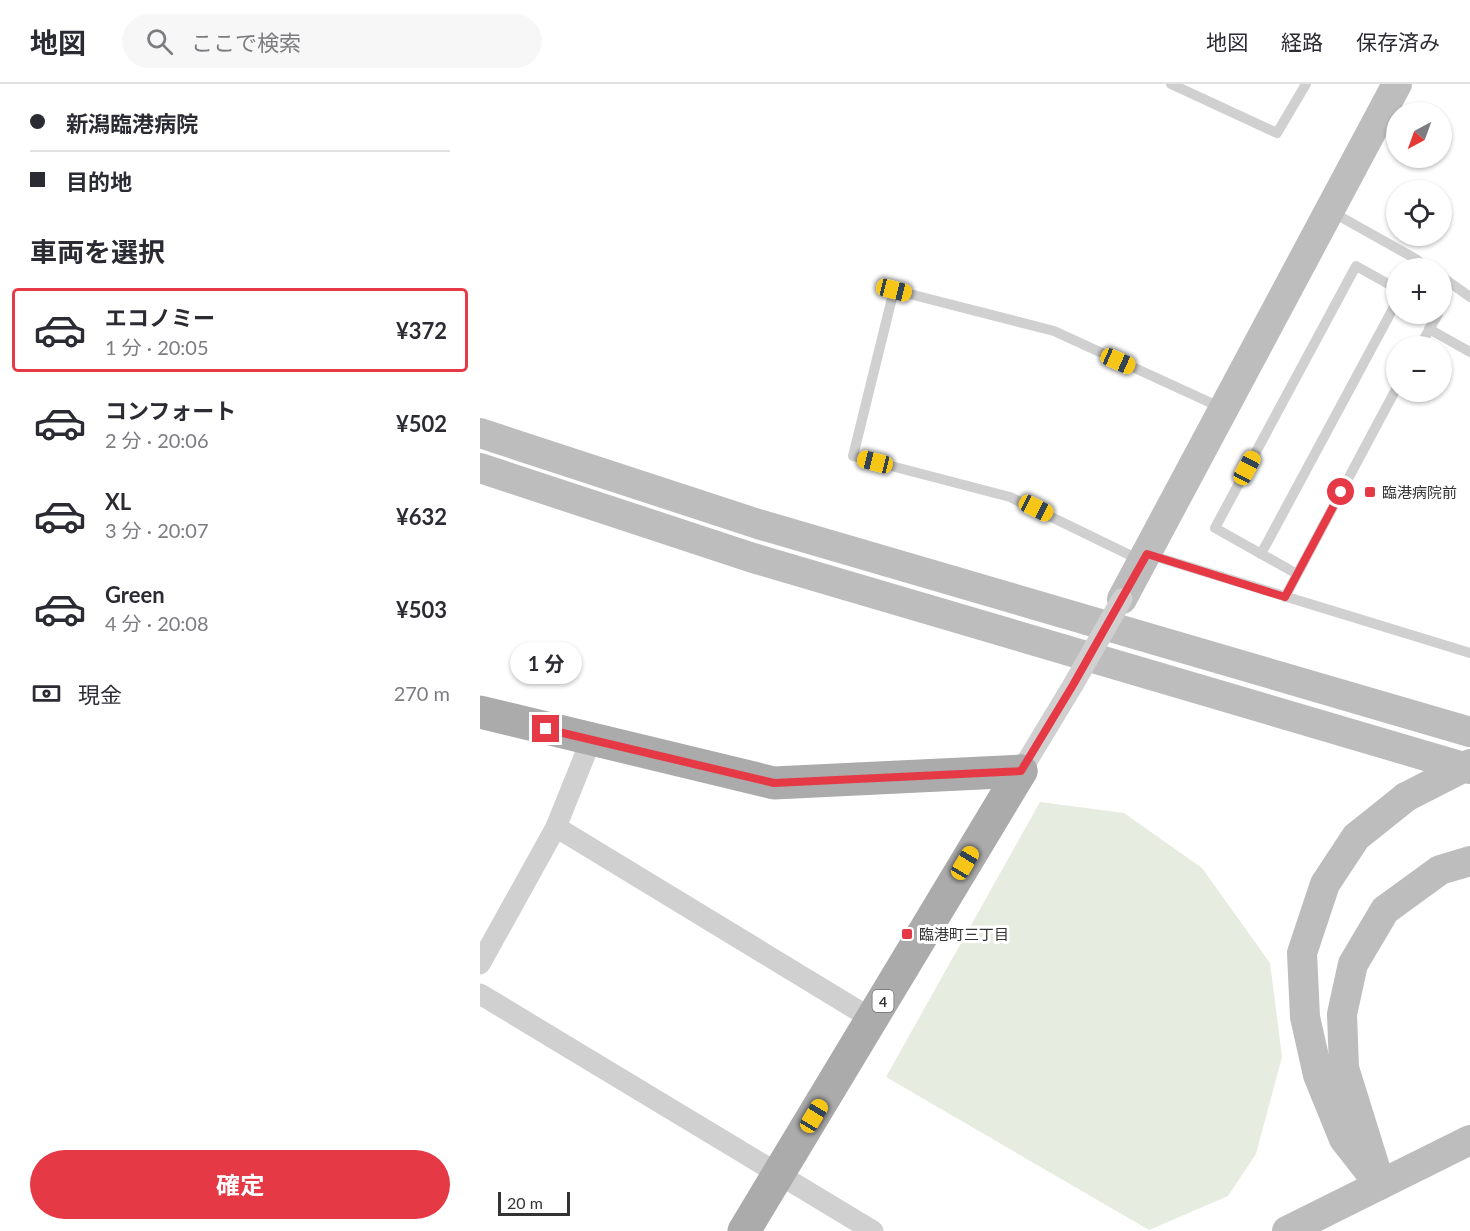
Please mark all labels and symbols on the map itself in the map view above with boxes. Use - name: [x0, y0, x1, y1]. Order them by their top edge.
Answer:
- north arrow: [1386, 102, 1452, 168]
- car: [874, 277, 914, 303]
- car: [1098, 345, 1138, 377]
- car: [1231, 448, 1263, 488]
- car: [855, 449, 895, 475]
- route start: [1327, 478, 1354, 505]
- place label: 臨港病院前: [1382, 483, 1457, 501]
- marker: 臨港病院前: [1363, 485, 1377, 499]
- car: [1016, 492, 1056, 524]
- callout: 1 分: [510, 642, 582, 684]
- route end: [532, 715, 559, 742]
- car: [948, 843, 982, 883]
- place label: 臨港町三丁目: [919, 925, 1009, 943]
- marker: 臨港町三丁目: [900, 927, 914, 941]
- road number: 4: [872, 990, 894, 1012]
- car: [797, 1096, 831, 1136]
- scale bar: [498, 1189, 570, 1216]

